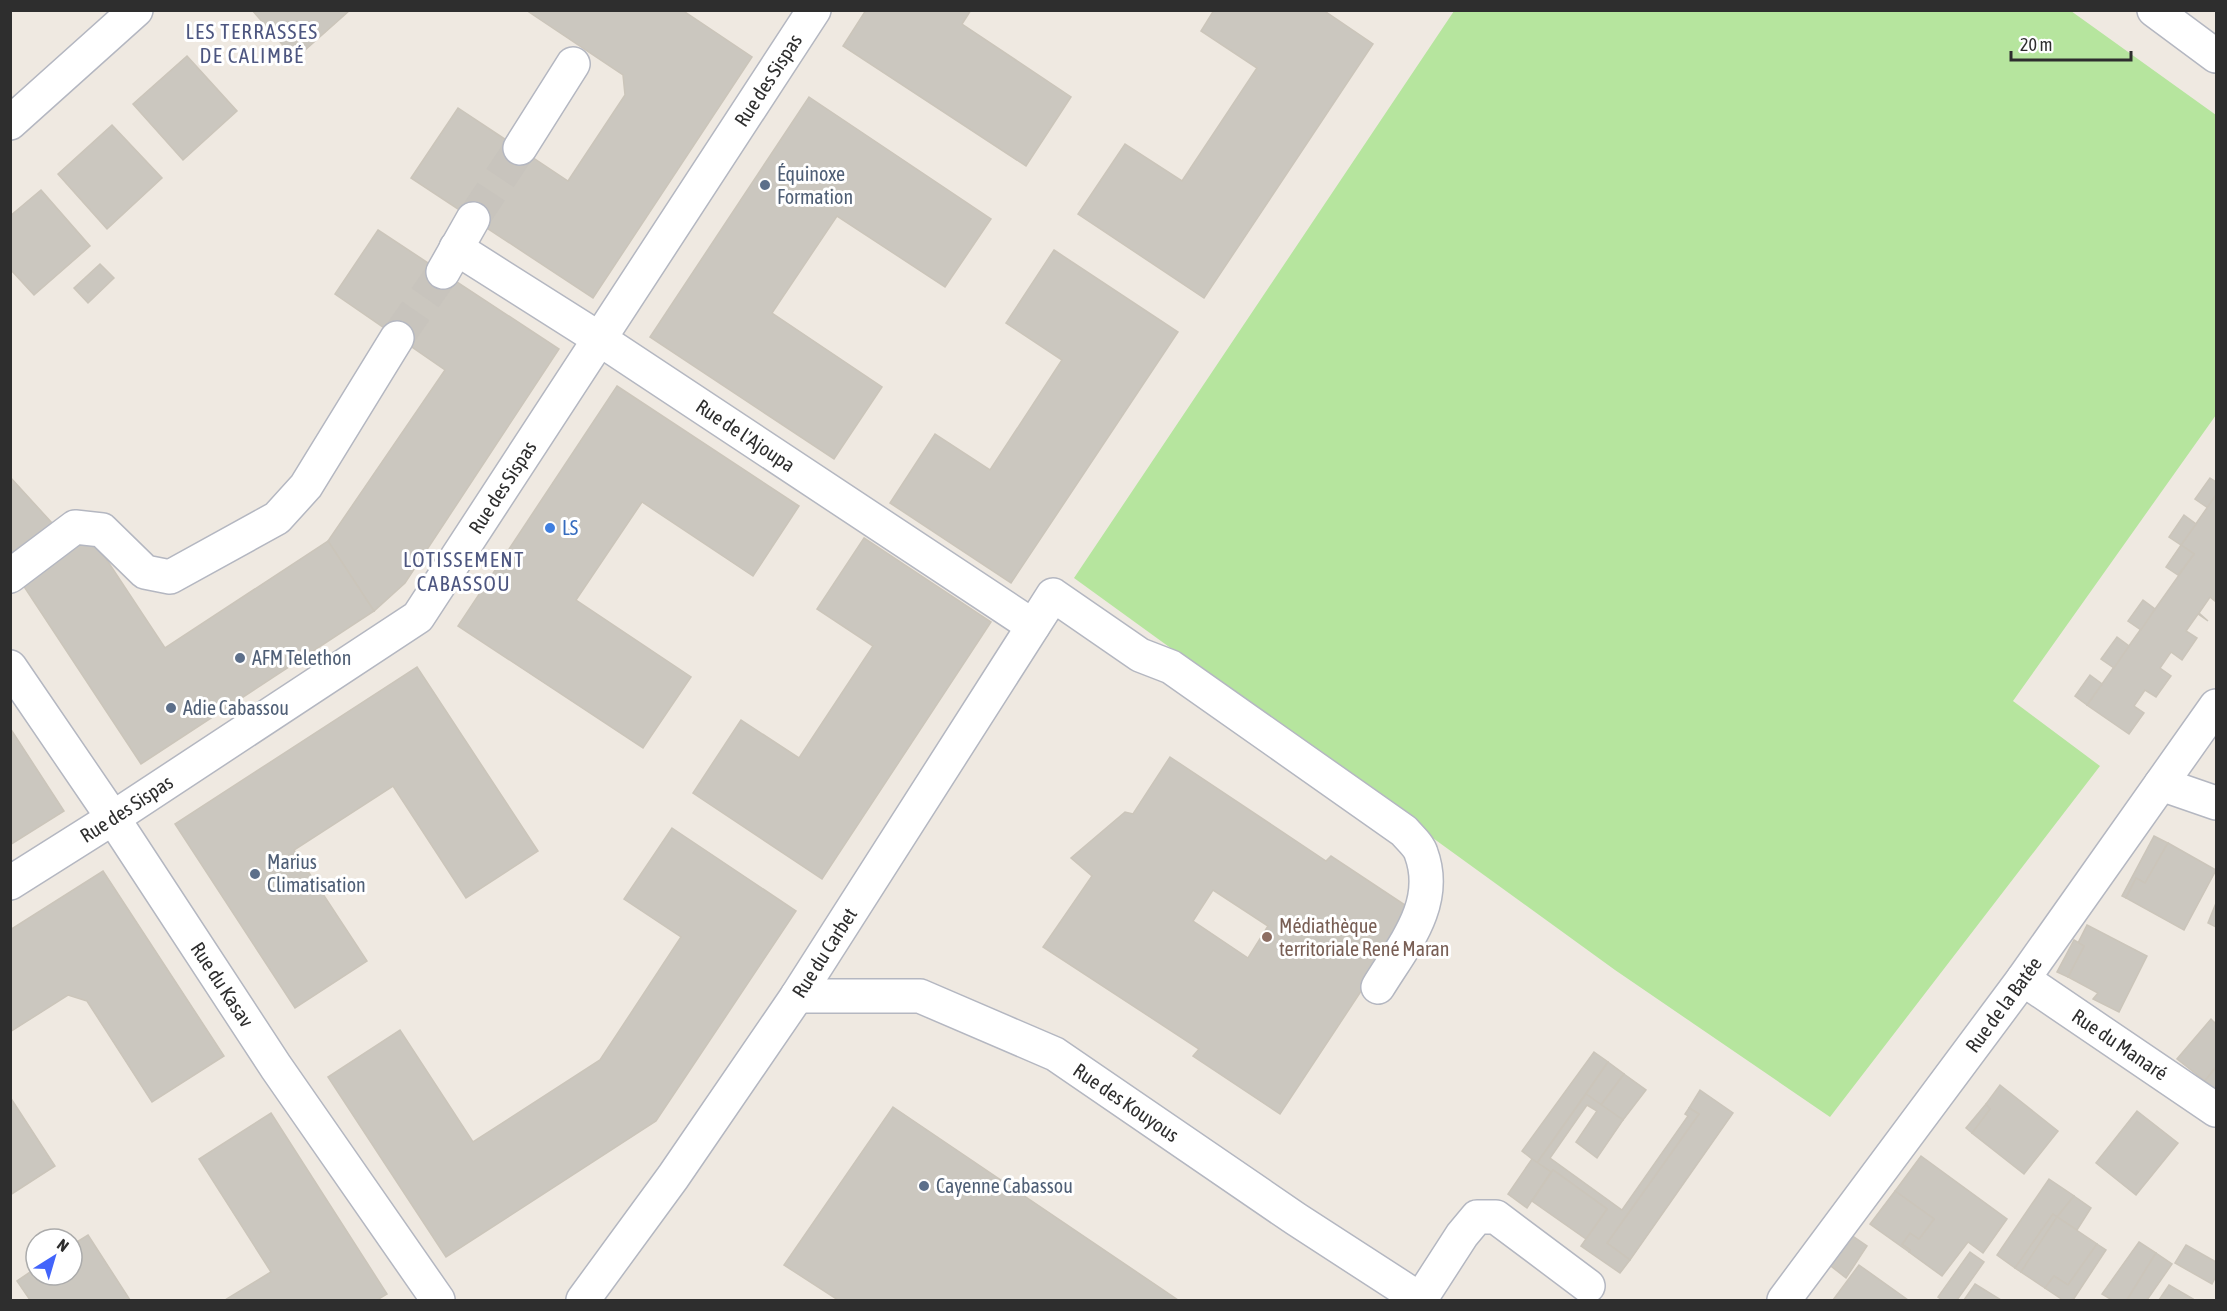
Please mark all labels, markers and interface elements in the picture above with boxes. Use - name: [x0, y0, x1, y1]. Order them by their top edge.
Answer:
- district label: LES TERRASSES DE CALIMBÉ: [185, 19, 319, 67]
- scale bar: [2011, 24, 2131, 62]
- street label: Rue des Sispas: [729, 29, 806, 131]
- text: 20 m: [2020, 34, 2052, 55]
- place label: Équinoxe Formation: [777, 162, 853, 208]
- marker: Équinoxe Formation: [758, 178, 772, 192]
- street label: Rue de l'Ajoupa: [692, 394, 800, 476]
- street label: Rue des Sispas: [464, 436, 541, 538]
- place label: LS: [562, 516, 578, 539]
- marker: LS: [543, 521, 557, 535]
- district label: LOTISSEMENT CABASSOU: [403, 547, 525, 595]
- place label: AFM Telethon: [252, 646, 351, 669]
- marker: AFM Telethon: [233, 651, 247, 665]
- place label: Adie Cabassou: [183, 696, 289, 719]
- marker: Adie Cabassou: [164, 701, 178, 715]
- street label: Rue des Sispas: [76, 770, 177, 847]
- place label: Marius Climatisation: [267, 850, 366, 896]
- marker: Marius Climatisation: [248, 867, 262, 881]
- street label: Rue du Carbet: [787, 903, 861, 1002]
- place label: Médiathèque territoriale René Maran: [1279, 914, 1450, 960]
- marker: Médiathèque territoriale René Maran: [1260, 930, 1274, 944]
- street label: Rue du Kasav: [186, 938, 259, 1031]
- street label: Rue de la Batée: [1961, 952, 2046, 1057]
- street label: Rue du Manaré: [2068, 1004, 2172, 1085]
- street label: Rue des Kouyous: [1069, 1058, 1183, 1146]
- place label: Cayenne Cabassou: [936, 1174, 1073, 1197]
- marker: Cayenne Cabassou: [917, 1179, 931, 1193]
- north arrow: [24, 1227, 84, 1287]
- text: N: [54, 1235, 72, 1255]

